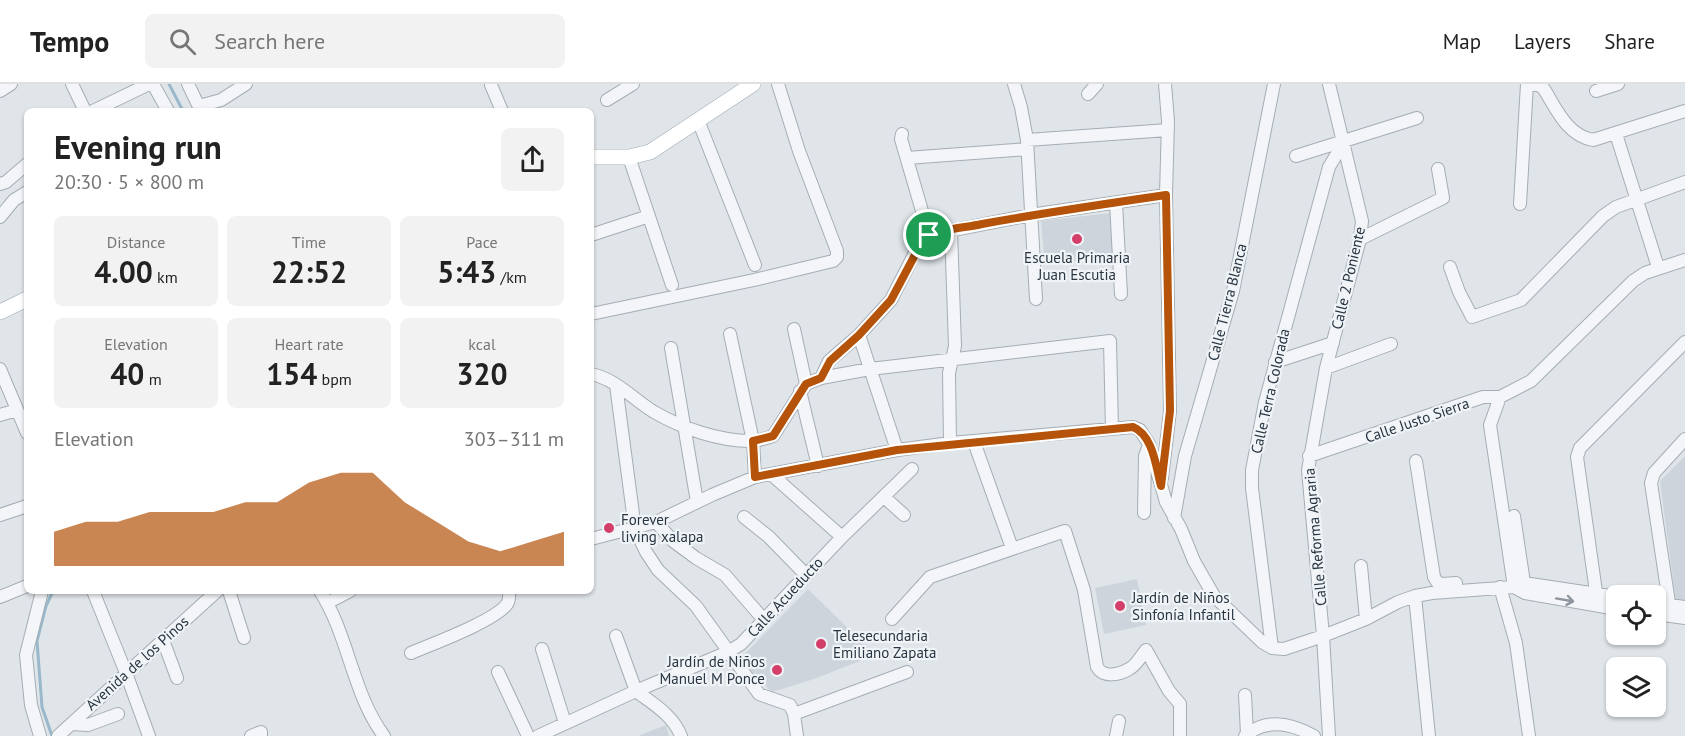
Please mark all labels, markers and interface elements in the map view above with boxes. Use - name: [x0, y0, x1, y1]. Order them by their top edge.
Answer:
- search box: [145, 14, 565, 68]
- text: Tempo: [30, 23, 109, 60]
- icon: search: [166, 25, 199, 58]
- text: Search here: [214, 27, 325, 55]
- text: Map: [1443, 28, 1481, 55]
- text: Layers: [1514, 28, 1571, 55]
- text: Share: [1604, 28, 1655, 55]
- text: Evening run: [54, 125, 222, 168]
- button: share: [501, 128, 564, 191]
- text: 20:30 · 5 × 800 m: [54, 169, 204, 195]
- pin: [903, 209, 954, 260]
- icon: arrive: [912, 218, 945, 251]
- street label: Calle 2 Poniente: [1327, 225, 1369, 331]
- text: Distance: [107, 232, 165, 252]
- text: Time: [292, 232, 326, 252]
- text: Pace: [466, 232, 498, 252]
- marker: Escuela Primaria Juan Escutia: [1070, 232, 1084, 246]
- street label: Calle Tierra Blanca: [1203, 241, 1251, 363]
- place label: Escuela Primaria Juan Escutia: [1024, 248, 1130, 284]
- text: 4.00: [94, 252, 153, 291]
- text: 22:52: [271, 252, 347, 291]
- text: 5:43: [437, 252, 496, 291]
- text: km: [153, 267, 178, 287]
- text: /km: [496, 267, 527, 287]
- street label: Calle Terra Colorada: [1246, 327, 1294, 455]
- text: Elevation: [104, 334, 168, 354]
- text: Heart rate: [274, 334, 344, 354]
- text: kcal: [468, 334, 496, 354]
- text: 40: [110, 354, 144, 393]
- text: 154: [266, 354, 317, 393]
- text: 320: [456, 354, 508, 393]
- text: m: [144, 369, 162, 389]
- text: bpm: [317, 369, 352, 389]
- street label: Calle Justo Sierra: [1362, 393, 1472, 447]
- text: Elevation: [54, 426, 134, 452]
- text: 303–311 m: [464, 426, 564, 452]
- street label: Calle Reforma Agraria: [1299, 467, 1331, 607]
- place label: Forever living xalapa: [621, 510, 703, 546]
- marker: Forever living xalapa: [602, 521, 616, 535]
- street label: Calle Acueducto: [743, 553, 827, 641]
- map controls: [1606, 585, 1666, 717]
- button: locate: [1606, 585, 1666, 645]
- place label: Jardín de Niños Sinfonía Infantil: [1131, 588, 1236, 624]
- one-way arrow: [1554, 595, 1574, 606]
- marker: Jardín de Niños Sinfonía Infantil: [1113, 599, 1127, 613]
- street label: Avenida de los Pinos: [82, 612, 192, 714]
- place label: Telesecundaria Emiliano Zapata: [833, 626, 936, 662]
- marker: Telesecundaria Emiliano Zapata: [814, 637, 828, 651]
- place label: Jardín de Niños Manuel M Ponce: [659, 652, 765, 688]
- button: layers: [1606, 657, 1666, 717]
- marker: Jardín de Niños Manuel M Ponce: [770, 663, 784, 677]

